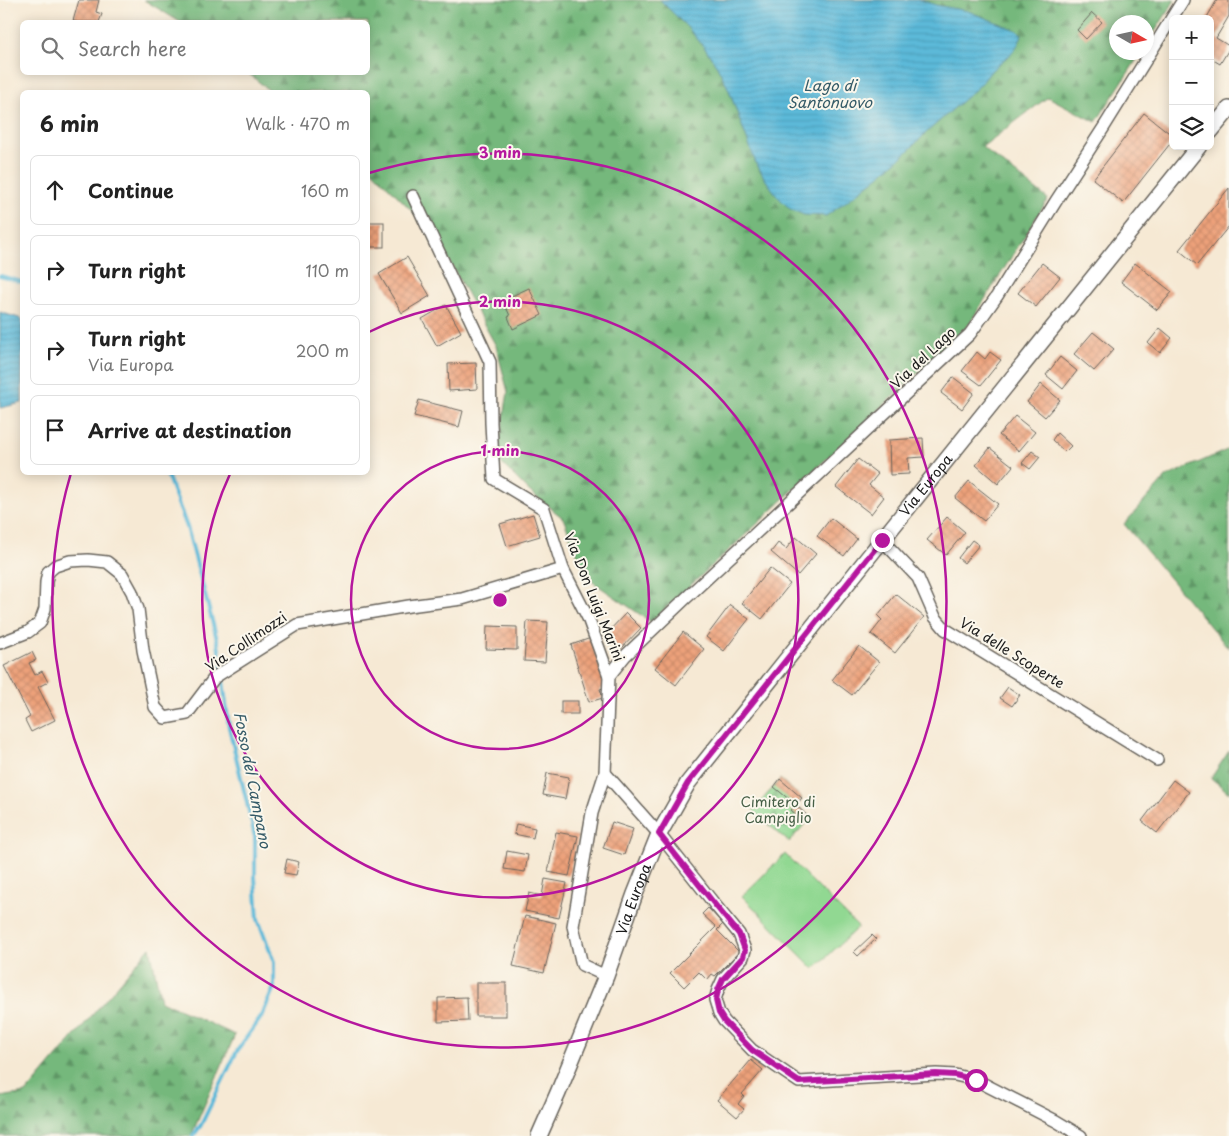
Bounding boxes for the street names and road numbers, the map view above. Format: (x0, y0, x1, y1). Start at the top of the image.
street label: Via del Lago (885, 322, 960, 393)
street label: Via Europa (894, 449, 957, 521)
street label: Via Don Luigi Marini (559, 529, 630, 665)
street label: Via Collimozzi (201, 607, 291, 677)
street label: Via delle Scoperte (956, 612, 1069, 693)
street label: Via Europa (610, 860, 656, 938)

